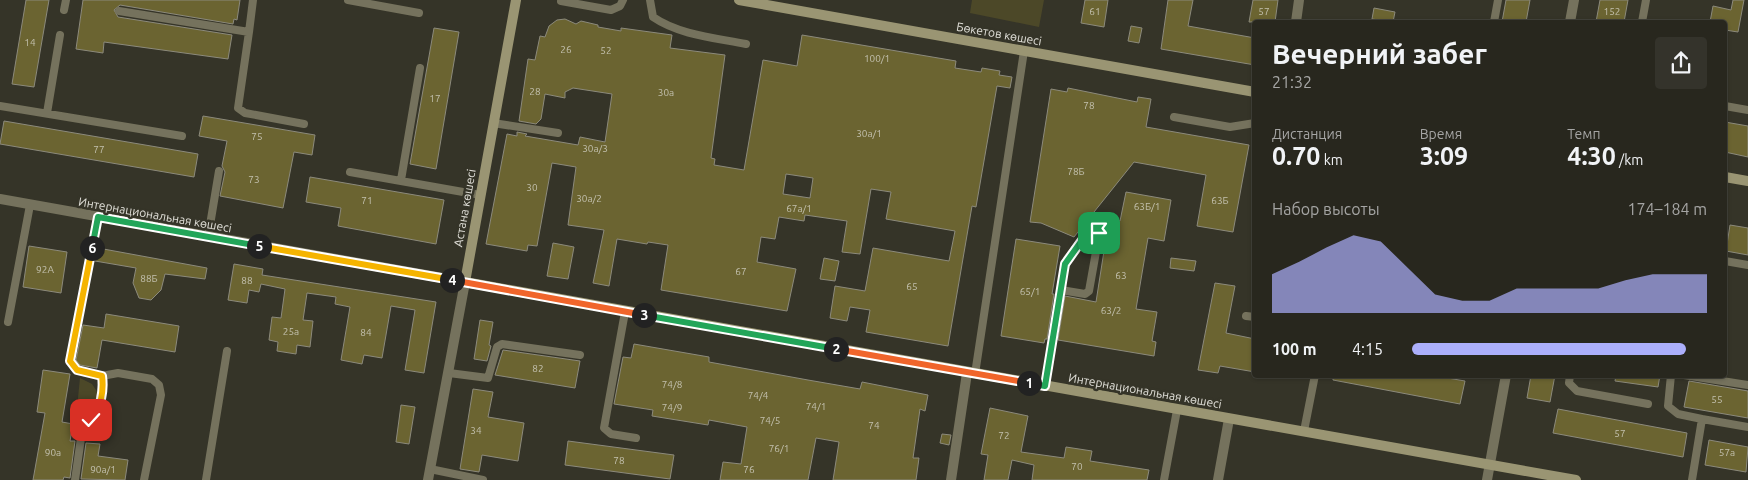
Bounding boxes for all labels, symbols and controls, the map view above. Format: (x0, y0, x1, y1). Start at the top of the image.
house number: 61 (1089, 6, 1101, 17)
house number: 57 (1258, 6, 1270, 17)
house number: 152 (1604, 6, 1620, 17)
street label: Бөкетов көшесі (955, 20, 1043, 47)
house number: 14 (24, 37, 36, 48)
button: share (1655, 37, 1707, 89)
text: Вечерний забег (1272, 38, 1487, 69)
house number: 26 (560, 44, 572, 55)
house number: 52 (600, 45, 612, 56)
house number: 100/1 (864, 53, 890, 64)
text: 21:32 (1272, 73, 1312, 91)
house number: 28 (529, 86, 541, 97)
house number: 30а (658, 87, 674, 98)
house number: 17 (429, 93, 441, 104)
house number: 78 (1083, 100, 1095, 111)
text: Дистанция (1272, 126, 1342, 142)
text: Время (1420, 126, 1462, 142)
text: Темп (1567, 126, 1600, 142)
house number: 30а/1 (856, 128, 882, 139)
house number: 75 (251, 131, 263, 142)
text: 0.70 (1272, 142, 1320, 170)
text: 3:09 (1420, 142, 1468, 170)
text: 4:30 (1567, 142, 1616, 170)
house number: 30а/3 (582, 143, 608, 154)
house number: 77 (93, 144, 105, 155)
text: km (1320, 152, 1343, 168)
text: /km (1616, 152, 1643, 168)
house number: 78Б (1067, 166, 1085, 177)
street label: Астана көшесі (451, 168, 478, 248)
house number: 73 (248, 174, 260, 185)
house number: 30 (526, 182, 538, 193)
house number: 30а/2 (576, 193, 602, 204)
street label: Интернациональная көшесі (77, 195, 233, 234)
house number: 71 (361, 195, 373, 206)
house number: 63Б (1211, 195, 1229, 206)
text: Набор высоты (1272, 200, 1380, 218)
text: 174–184 m (1627, 200, 1707, 218)
house number: 63Б/1 (1134, 201, 1160, 212)
house number: 67а/1 (786, 203, 812, 214)
pin (1078, 212, 1120, 254)
icon: arrive (1085, 219, 1113, 247)
pin: 5 (246, 234, 272, 258)
pin: 6 (80, 236, 104, 260)
text: 5 (256, 238, 263, 254)
text: 6 (89, 240, 96, 256)
house number: 92А (36, 264, 54, 275)
house number: 67 (735, 266, 747, 277)
pin: 4 (440, 268, 464, 292)
house number: 63 (1115, 270, 1127, 281)
text: 4 (449, 272, 456, 288)
house number: 88Б (140, 273, 158, 284)
house number: 88 (241, 275, 253, 286)
house number: 65 (906, 281, 918, 292)
house number: 65/1 (1020, 286, 1040, 297)
pin: 3 (632, 302, 656, 328)
house number: 63/2 (1101, 305, 1121, 316)
text: 3 (641, 307, 648, 323)
house number: 25а (283, 326, 299, 337)
house number: 84 (360, 327, 372, 338)
pin: 2 (824, 336, 848, 362)
text: 100 m (1272, 340, 1317, 358)
text: 4:15 (1352, 340, 1383, 358)
text: 2 (833, 341, 840, 357)
house number: 82 (532, 363, 544, 374)
pin: 1 (1016, 370, 1042, 396)
street label: Интернациональная көшесі (1067, 371, 1223, 410)
text: 1 (1026, 375, 1033, 391)
house number: 74/8 (662, 379, 683, 390)
house number: 74/4 (748, 390, 769, 401)
house number: 55 (1711, 394, 1723, 405)
pin (70, 399, 112, 441)
house number: 74/1 (806, 401, 826, 412)
house number: 74/9 (662, 402, 682, 413)
icon: check (77, 406, 105, 434)
house number: 74/5 (760, 415, 780, 426)
house number: 74 (868, 420, 880, 431)
house number: 34 (470, 425, 482, 436)
house number: 57 (1614, 428, 1626, 439)
house number: 72 (998, 430, 1010, 441)
house number: 76/1 (769, 443, 789, 454)
house number: 90а (45, 447, 61, 458)
house number: 57а (1719, 447, 1735, 458)
house number: 78 (613, 455, 625, 466)
house number: 70 (1071, 461, 1083, 472)
house number: 90а/1 (90, 464, 116, 475)
house number: 76 (743, 464, 755, 475)

